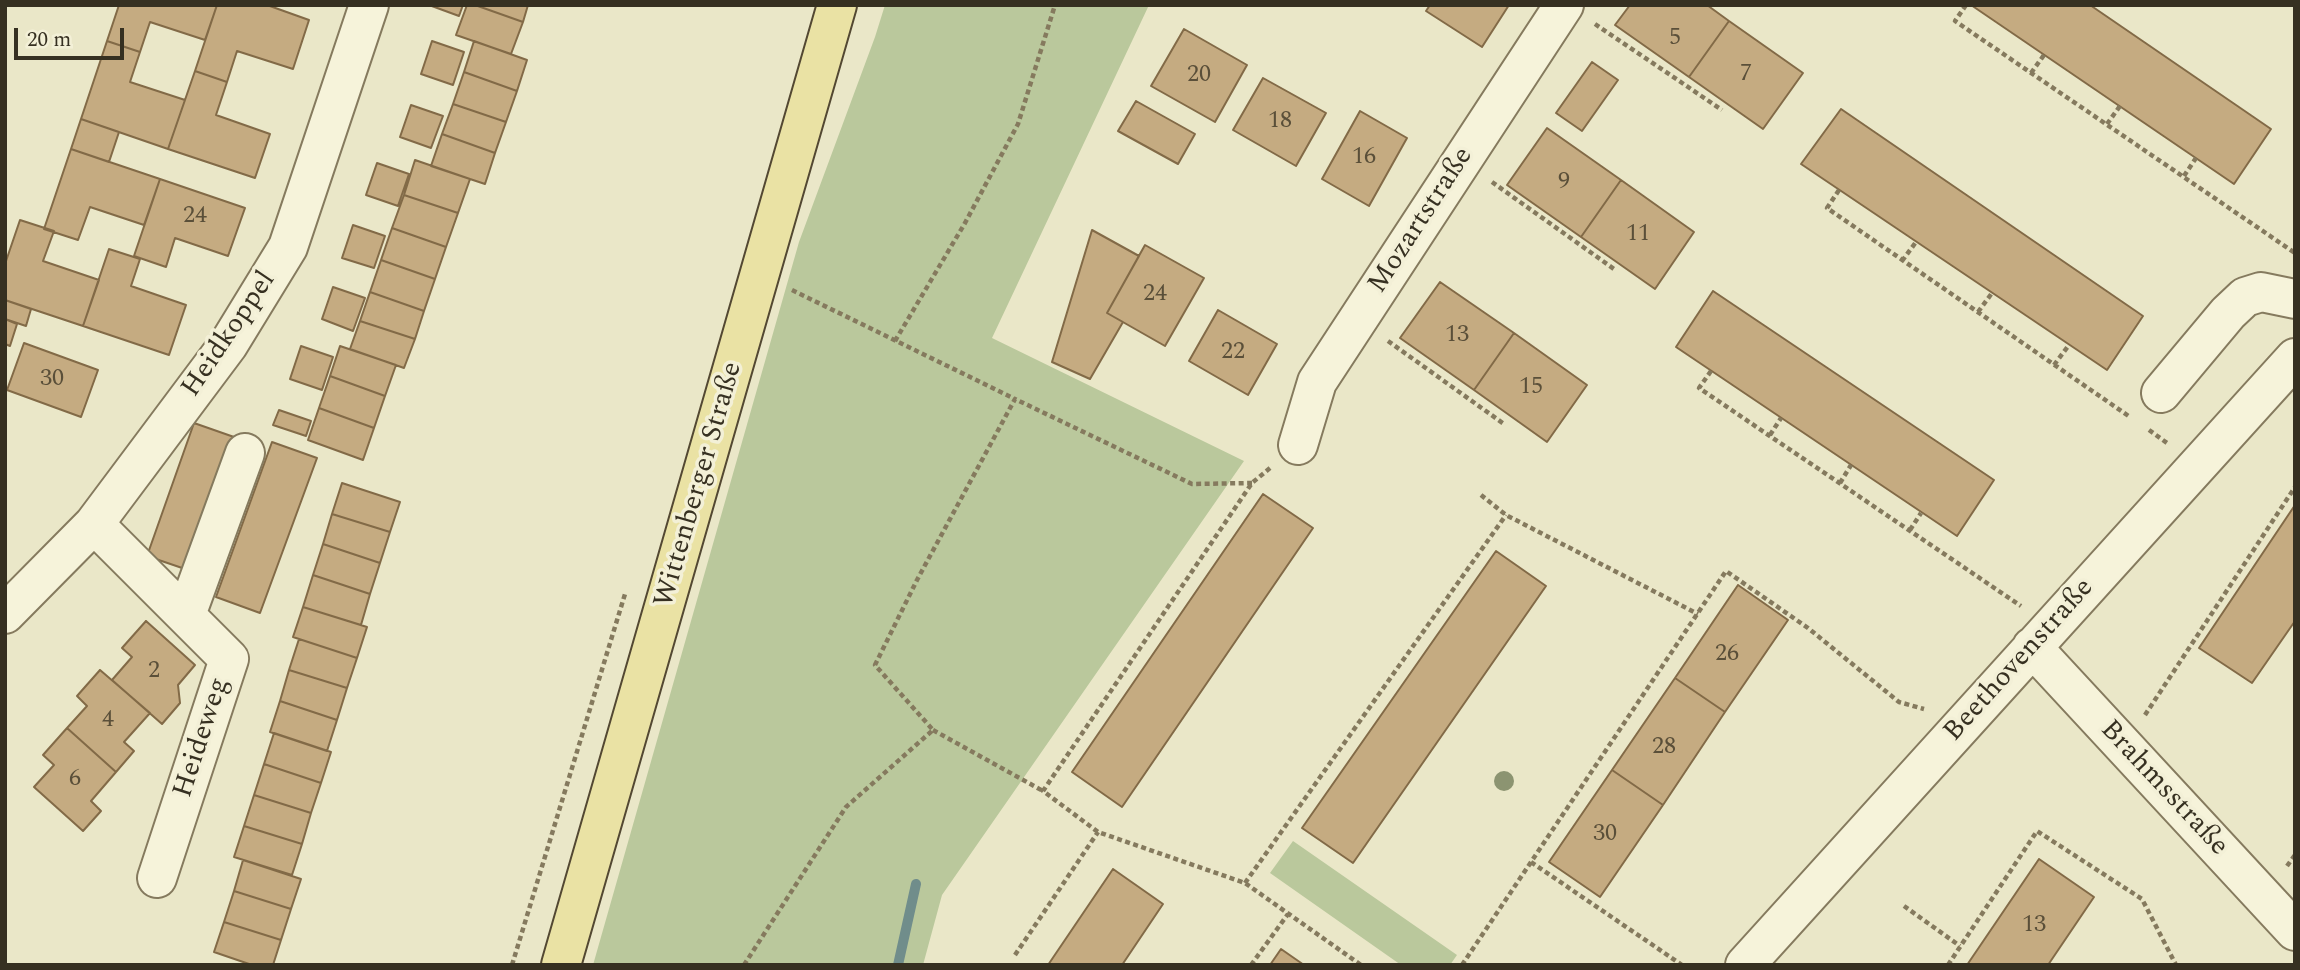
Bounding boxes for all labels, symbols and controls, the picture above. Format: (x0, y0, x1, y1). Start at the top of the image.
scale bar (18, 14, 128, 58)
text: 20 m (27, 24, 71, 56)
house number: 5 (1669, 25, 1681, 53)
house number: 7 (1740, 61, 1752, 89)
house number: 20 (1187, 62, 1211, 90)
house number: 18 (1268, 108, 1292, 136)
street label: Mozartstraße (1362, 142, 1482, 300)
house number: 16 (1352, 144, 1376, 172)
house number: 9 (1558, 169, 1570, 197)
house number: 24 (183, 203, 207, 231)
house number: 11 (1626, 221, 1650, 249)
street label: Heidkoppel (176, 266, 284, 404)
house number: 24 (1143, 281, 1167, 309)
house number: 13 (1445, 322, 1469, 350)
house number: 22 (1221, 339, 1245, 367)
street label: Wittenberger Straße (649, 359, 751, 611)
house number: 30 (40, 366, 64, 394)
house number: 15 (1519, 374, 1543, 402)
street label: Beethovenstraße (1938, 572, 2102, 750)
house number: 26 (1715, 641, 1739, 669)
house number: 2 (148, 658, 160, 686)
street label: Heideweg (168, 674, 238, 802)
house number: 4 (102, 707, 114, 735)
street label: Brahmsstraße (2092, 714, 2234, 864)
house number: 28 (1652, 734, 1676, 762)
house number: 6 (69, 766, 81, 794)
house number: 30 (1593, 821, 1617, 849)
house number: 13 (2022, 912, 2046, 940)

